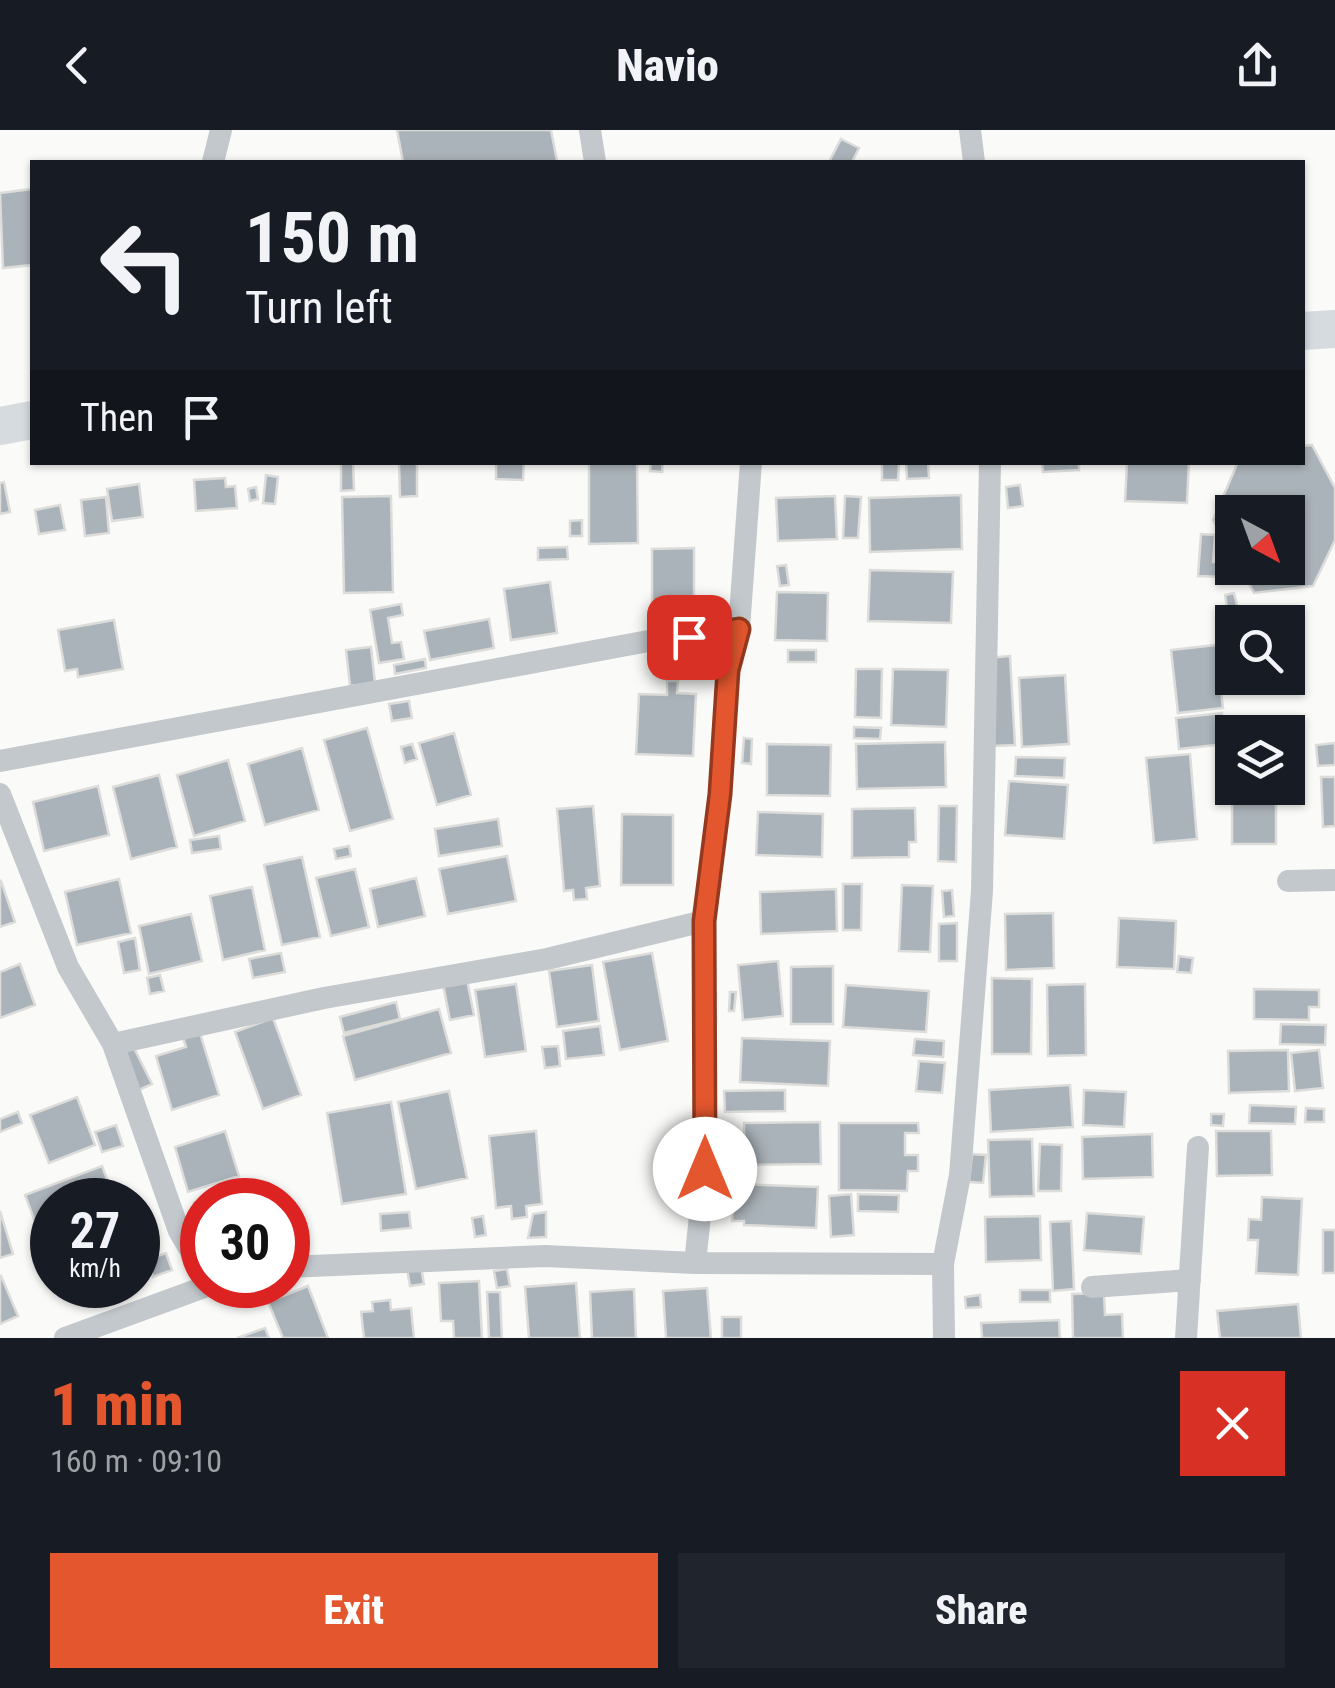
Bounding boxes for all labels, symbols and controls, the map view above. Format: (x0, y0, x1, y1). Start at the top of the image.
icon: back (50, 38, 105, 93)
icon: share (1230, 38, 1285, 93)
text: Navio (616, 39, 719, 92)
text: 150 m (245, 197, 419, 279)
icon: left (80, 200, 210, 330)
text: Turn left (245, 281, 393, 334)
icon: arrive (174, 390, 229, 445)
text: Then (80, 396, 154, 440)
north arrow (1215, 495, 1305, 585)
map controls (1215, 495, 1305, 805)
pin (647, 595, 732, 680)
button: search (1215, 605, 1305, 695)
icon: arrive (662, 610, 717, 665)
button: layers (1215, 715, 1305, 805)
position arrow (653, 1117, 757, 1221)
speed limit sign: 30 (180, 1178, 310, 1308)
text: 27 (70, 1202, 120, 1260)
text: km/h (69, 1254, 121, 1283)
text: 1 min (50, 1369, 184, 1440)
button: close (1180, 1371, 1285, 1476)
text: 160 m · 09:10 (50, 1442, 222, 1480)
button: Exit (50, 1553, 658, 1668)
button: Share (678, 1553, 1285, 1668)

